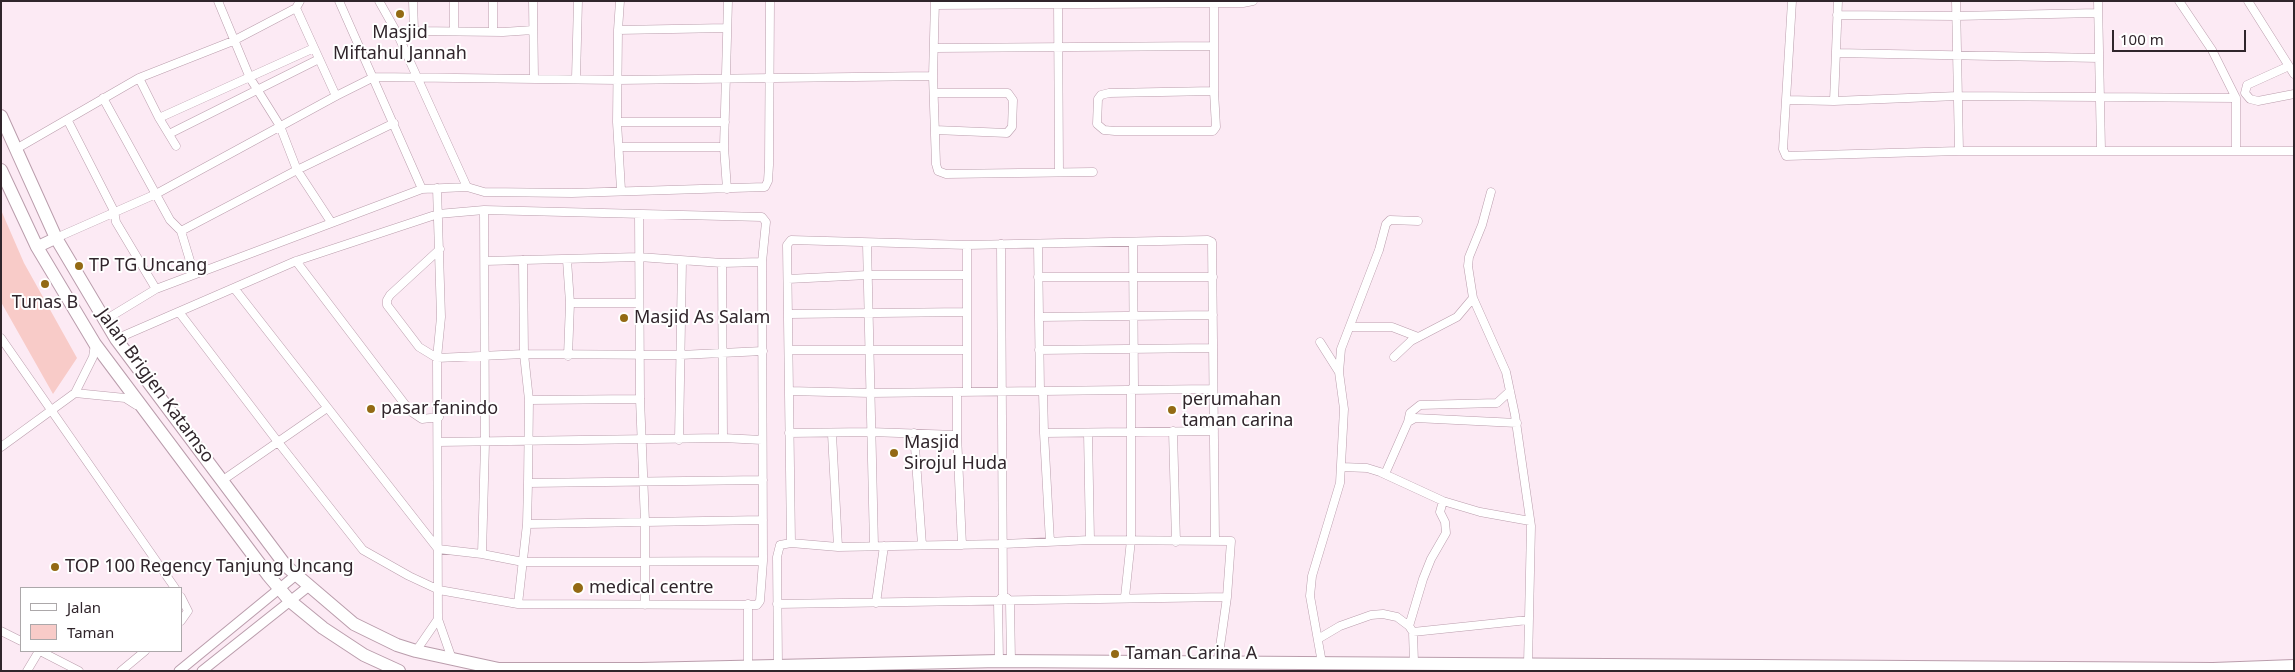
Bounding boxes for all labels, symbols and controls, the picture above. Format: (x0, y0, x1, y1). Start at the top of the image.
marker: Masjid Miftahul Jannah (394, 8, 406, 20)
scale bar (2115, 20, 2249, 52)
place label: Masjid Miftahul Jannah (333, 22, 467, 64)
text: 100 m (2120, 29, 2164, 49)
place label: TP TG Uncang (89, 255, 207, 277)
marker: TP TG Uncang (73, 260, 85, 272)
marker: Tunas B (39, 278, 51, 290)
place label: Tunas B (12, 292, 78, 314)
street label: Jalan Brigjen Katamso (92, 305, 218, 467)
place label: Masjid As Salam (634, 307, 770, 329)
marker: Masjid As Salam (618, 312, 630, 324)
place label: perumahan taman carina (1182, 389, 1293, 432)
place label: pasar fanindo (381, 398, 498, 420)
marker: pasar fanindo (365, 403, 377, 415)
marker: perumahan taman carina (1166, 404, 1178, 416)
place label: Masjid Sirojul Huda (904, 432, 1007, 474)
marker: Masjid Sirojul Huda (888, 447, 900, 459)
place label: TOP 100 Regency Tanjung Uncang (65, 556, 354, 578)
marker: TOP 100 Regency Tanjung Uncang (49, 561, 61, 573)
place label: medical centre (589, 577, 713, 599)
marker: medical centre (571, 581, 585, 595)
legend (20, 587, 182, 652)
text: Jalan (67, 597, 101, 617)
text: Taman (67, 622, 114, 642)
place label: Taman Carina A (1125, 643, 1257, 665)
marker: Taman Carina A (1109, 648, 1121, 660)

